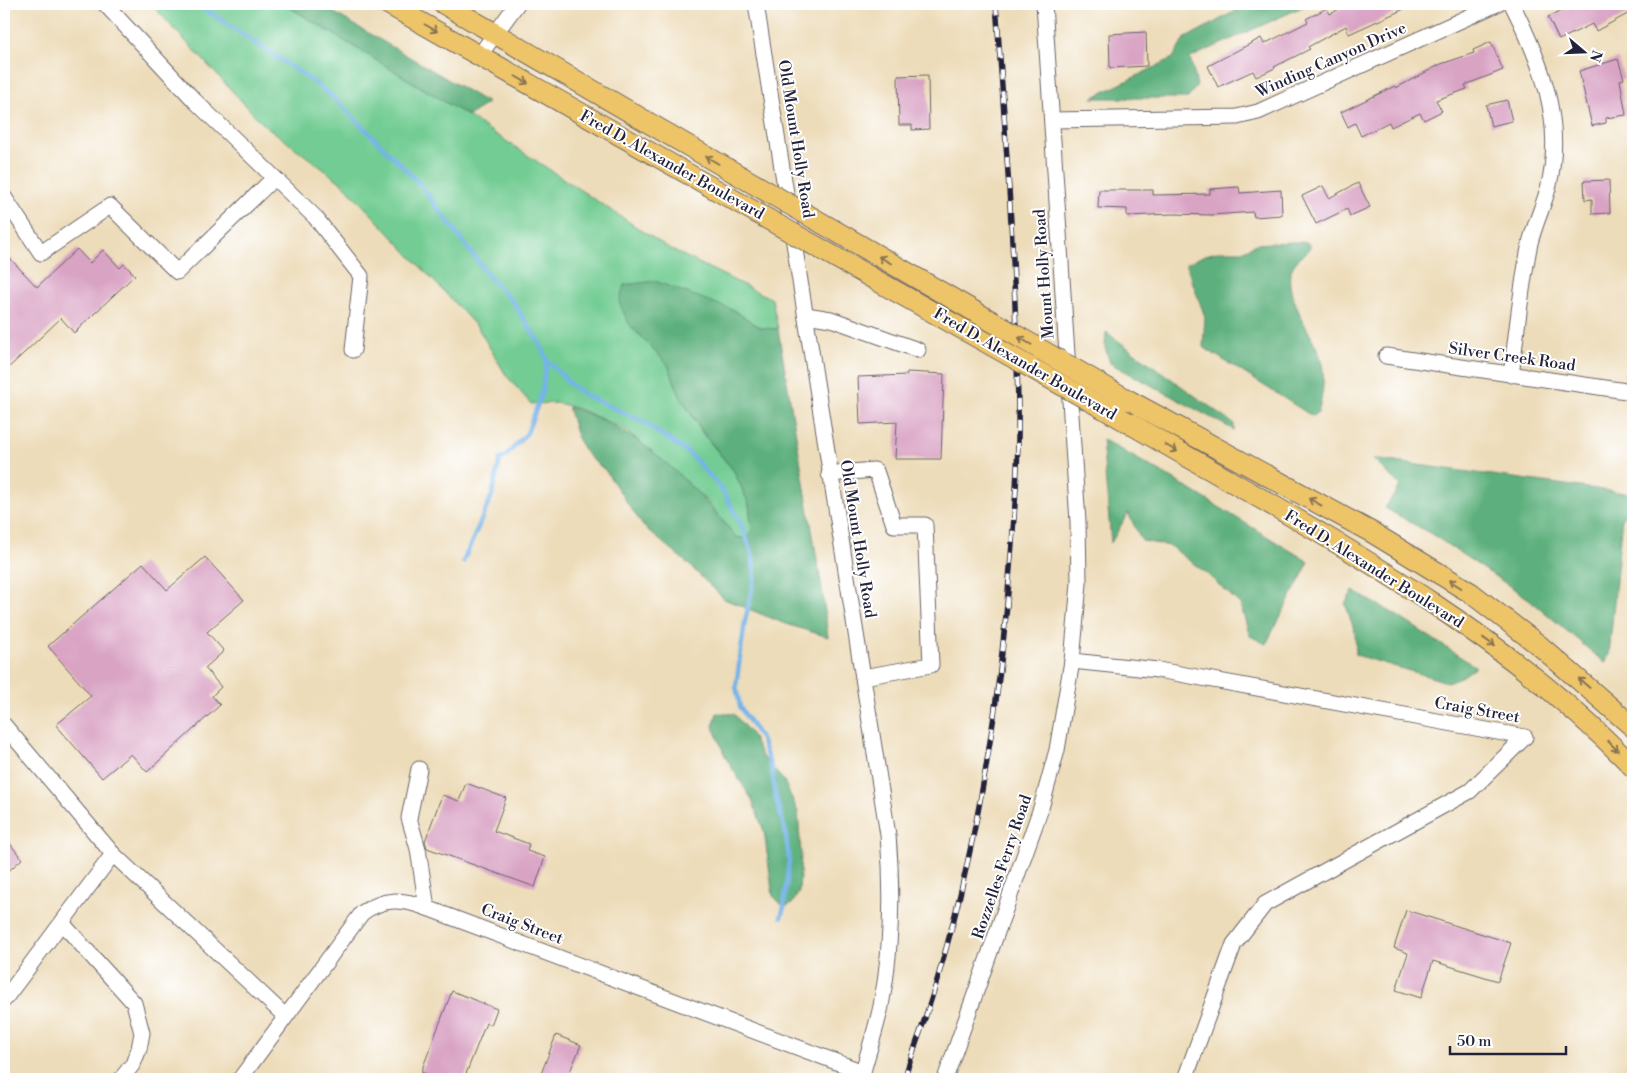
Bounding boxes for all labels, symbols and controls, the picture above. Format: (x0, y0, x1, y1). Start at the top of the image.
street label: Winding Canyon Drive (1252, 18, 1409, 103)
one-way arrow (423, 23, 438, 33)
north arrow (1560, 28, 1610, 78)
text: N (1585, 48, 1606, 64)
street label: Old Mount Holly Road (774, 58, 818, 220)
one-way arrow (514, 76, 528, 86)
street label: Fred D. Alexander Boulevard (576, 106, 768, 224)
one-way arrow (704, 155, 719, 165)
street label: Mount Holly Road (1029, 208, 1059, 340)
one-way arrow (878, 254, 892, 264)
street label: Fred D. Alexander Boulevard (930, 303, 1120, 425)
one-way arrow (1019, 335, 1033, 345)
street label: Silver Creek Road (1447, 338, 1577, 376)
one-way arrow (1163, 443, 1178, 453)
street label: Old Mount Holly Road (836, 458, 880, 620)
one-way arrow (1308, 497, 1323, 506)
street label: Fred D. Alexander Boulevard (1281, 505, 1467, 633)
one-way arrow (1449, 578, 1463, 588)
one-way arrow (1482, 637, 1496, 647)
one-way arrow (1577, 678, 1590, 689)
street label: Craig Street (1433, 693, 1522, 727)
one-way arrow (1607, 740, 1619, 753)
street label: Rozzelles Ferry Road (968, 792, 1036, 942)
street label: Craig Street (478, 899, 566, 949)
scale bar (1450, 1023, 1566, 1055)
text: 50 m (1457, 1032, 1491, 1051)

